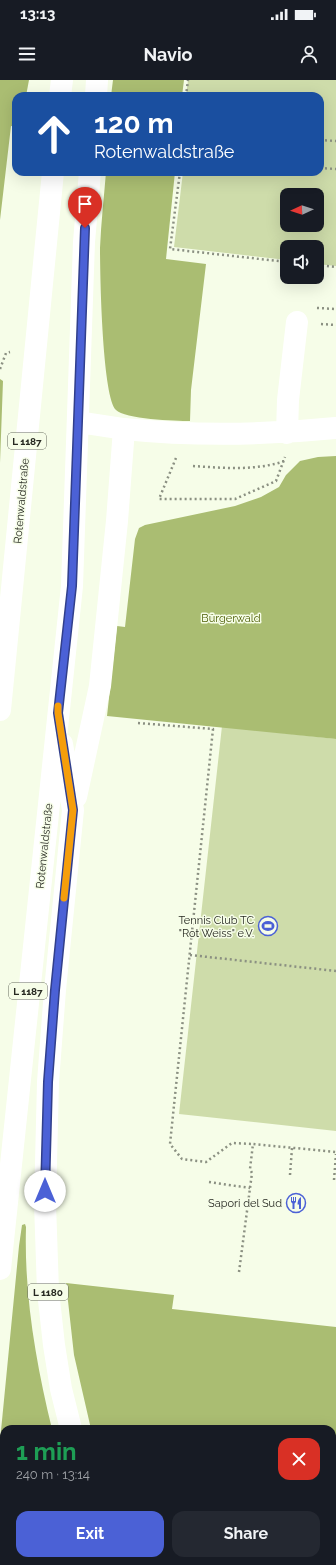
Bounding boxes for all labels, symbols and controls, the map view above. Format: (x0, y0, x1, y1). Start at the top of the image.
text: 13:13 (20, 5, 55, 23)
icon: menu (16, 43, 38, 65)
icon: person (298, 43, 320, 65)
text: Navio (143, 44, 193, 65)
text: 120 m (94, 107, 174, 140)
icon: ahead (28, 108, 80, 160)
text: Rotenwaldstraße (94, 141, 234, 162)
pin (68, 187, 102, 228)
north arrow (280, 188, 324, 232)
map controls (280, 188, 324, 284)
icon: arrive (74, 193, 96, 215)
button: sound (280, 240, 324, 284)
road number: L 1187 (8, 433, 46, 449)
street label: Rotenwaldstraße (11, 457, 32, 544)
park label: Bürgerwald (201, 612, 261, 625)
street label: Rotenwaldstraße (34, 802, 56, 889)
place label: Tennis Club TC "Rot Weiss" e.V. (178, 914, 254, 940)
sports icon: Tennis Club TC "Rot Weiss" e.V. (257, 915, 279, 937)
road number: L 1187 (9, 983, 47, 999)
position arrow (24, 1170, 66, 1212)
restaurant icon: Sapori del Sud (285, 1192, 307, 1214)
place label: Sapori del Sud (208, 1197, 282, 1210)
road number: L 1180 (28, 1284, 68, 1300)
text: 1 min (16, 1437, 77, 1466)
button: close (278, 1438, 320, 1480)
text: 240 m · 13:14 (16, 1467, 90, 1482)
button: Exit (16, 1511, 164, 1557)
button: Share (172, 1511, 320, 1557)

